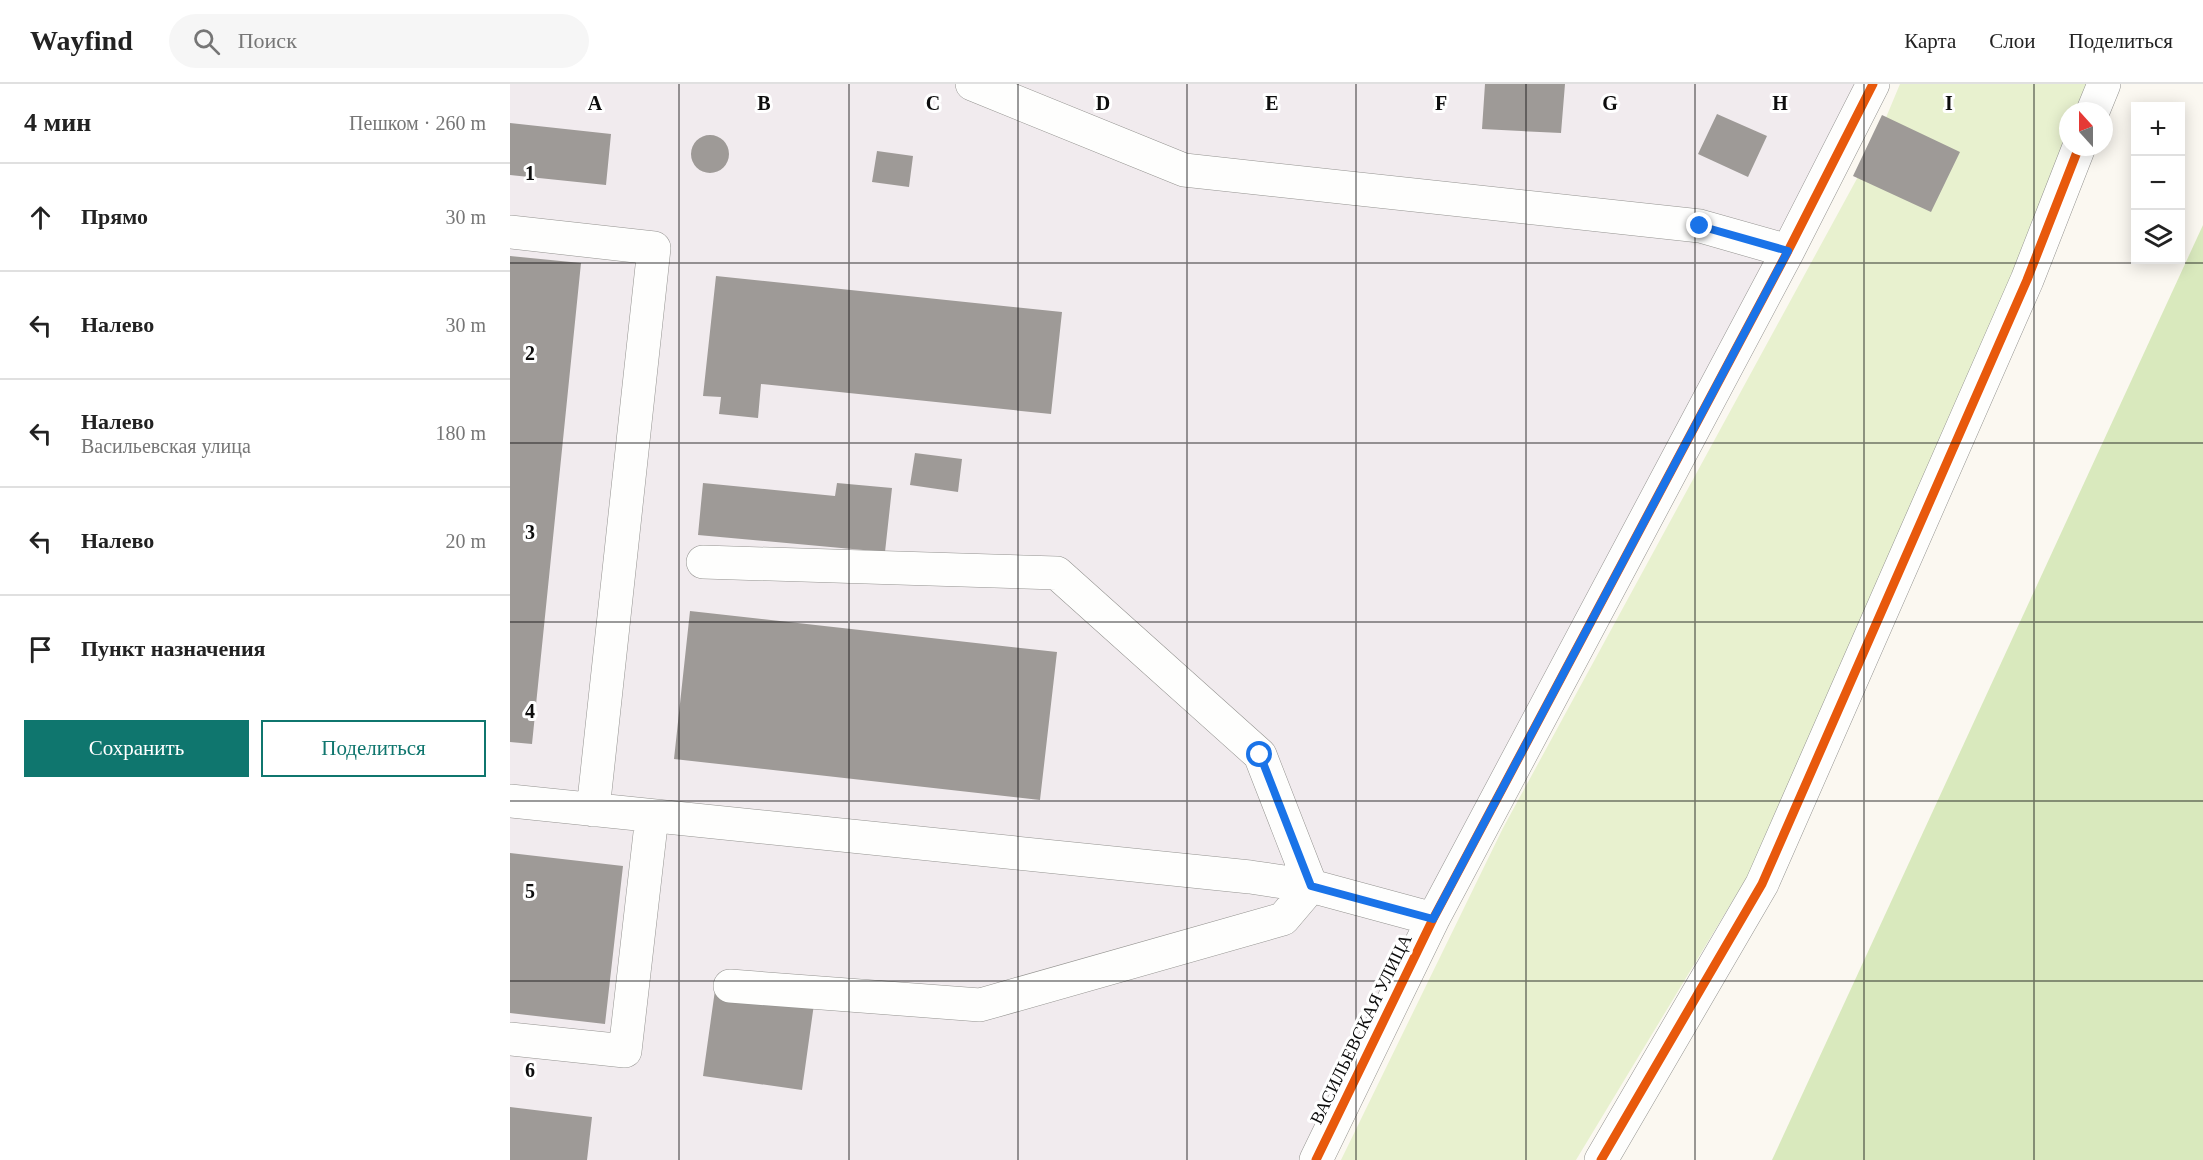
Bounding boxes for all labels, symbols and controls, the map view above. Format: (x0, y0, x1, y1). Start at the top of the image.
search box (169, 14, 589, 68)
text: Wayfind (30, 25, 133, 56)
icon: search (190, 25, 223, 58)
text: Поиск (238, 28, 297, 53)
text: Карта (1904, 29, 1956, 53)
text: Слои (1989, 29, 2035, 53)
text: Поделиться (2068, 29, 2173, 53)
text: A (588, 92, 603, 114)
text: B (757, 92, 771, 114)
text: C (926, 92, 940, 114)
text: D (1096, 92, 1110, 114)
text: E (1265, 92, 1279, 114)
text: F (1435, 92, 1447, 114)
text: G (1602, 92, 1618, 114)
text: H (1772, 92, 1788, 114)
text: I (1945, 92, 1953, 114)
north arrow (2059, 102, 2113, 156)
map controls (2131, 102, 2185, 264)
button: + (2131, 102, 2185, 156)
text: 4 мин (24, 108, 91, 137)
text: Пешком · 260 m (349, 112, 486, 134)
button: − (2131, 156, 2185, 210)
text: 1 (525, 162, 535, 184)
icon: ahead (24, 201, 57, 234)
text: Прямо (81, 204, 148, 229)
text: 30 m (445, 206, 486, 228)
button: layers (2131, 210, 2185, 264)
route end (1686, 212, 1712, 238)
icon: left (24, 309, 57, 342)
text: Налево (81, 312, 154, 337)
text: 30 m (445, 314, 486, 336)
text: 2 (525, 342, 535, 364)
text: Налево (81, 409, 154, 434)
icon: left (24, 417, 57, 450)
text: 180 m (435, 422, 486, 444)
text: Васильевская улица (81, 435, 251, 457)
text: 3 (525, 521, 535, 543)
icon: left (24, 525, 57, 558)
text: Налево (81, 528, 154, 553)
text: 20 m (445, 530, 486, 552)
icon: arrive (24, 633, 57, 666)
text: Пункт назначения (81, 636, 266, 661)
text: 4 (525, 700, 535, 722)
button: Сохранить (24, 720, 249, 777)
button: Поделиться (261, 720, 486, 777)
route start (1246, 741, 1272, 767)
text: 5 (525, 880, 535, 902)
street label: ВАСИЛЬЕВСКАЯ УЛИЦА (1306, 931, 1416, 1127)
text: 6 (525, 1059, 535, 1081)

